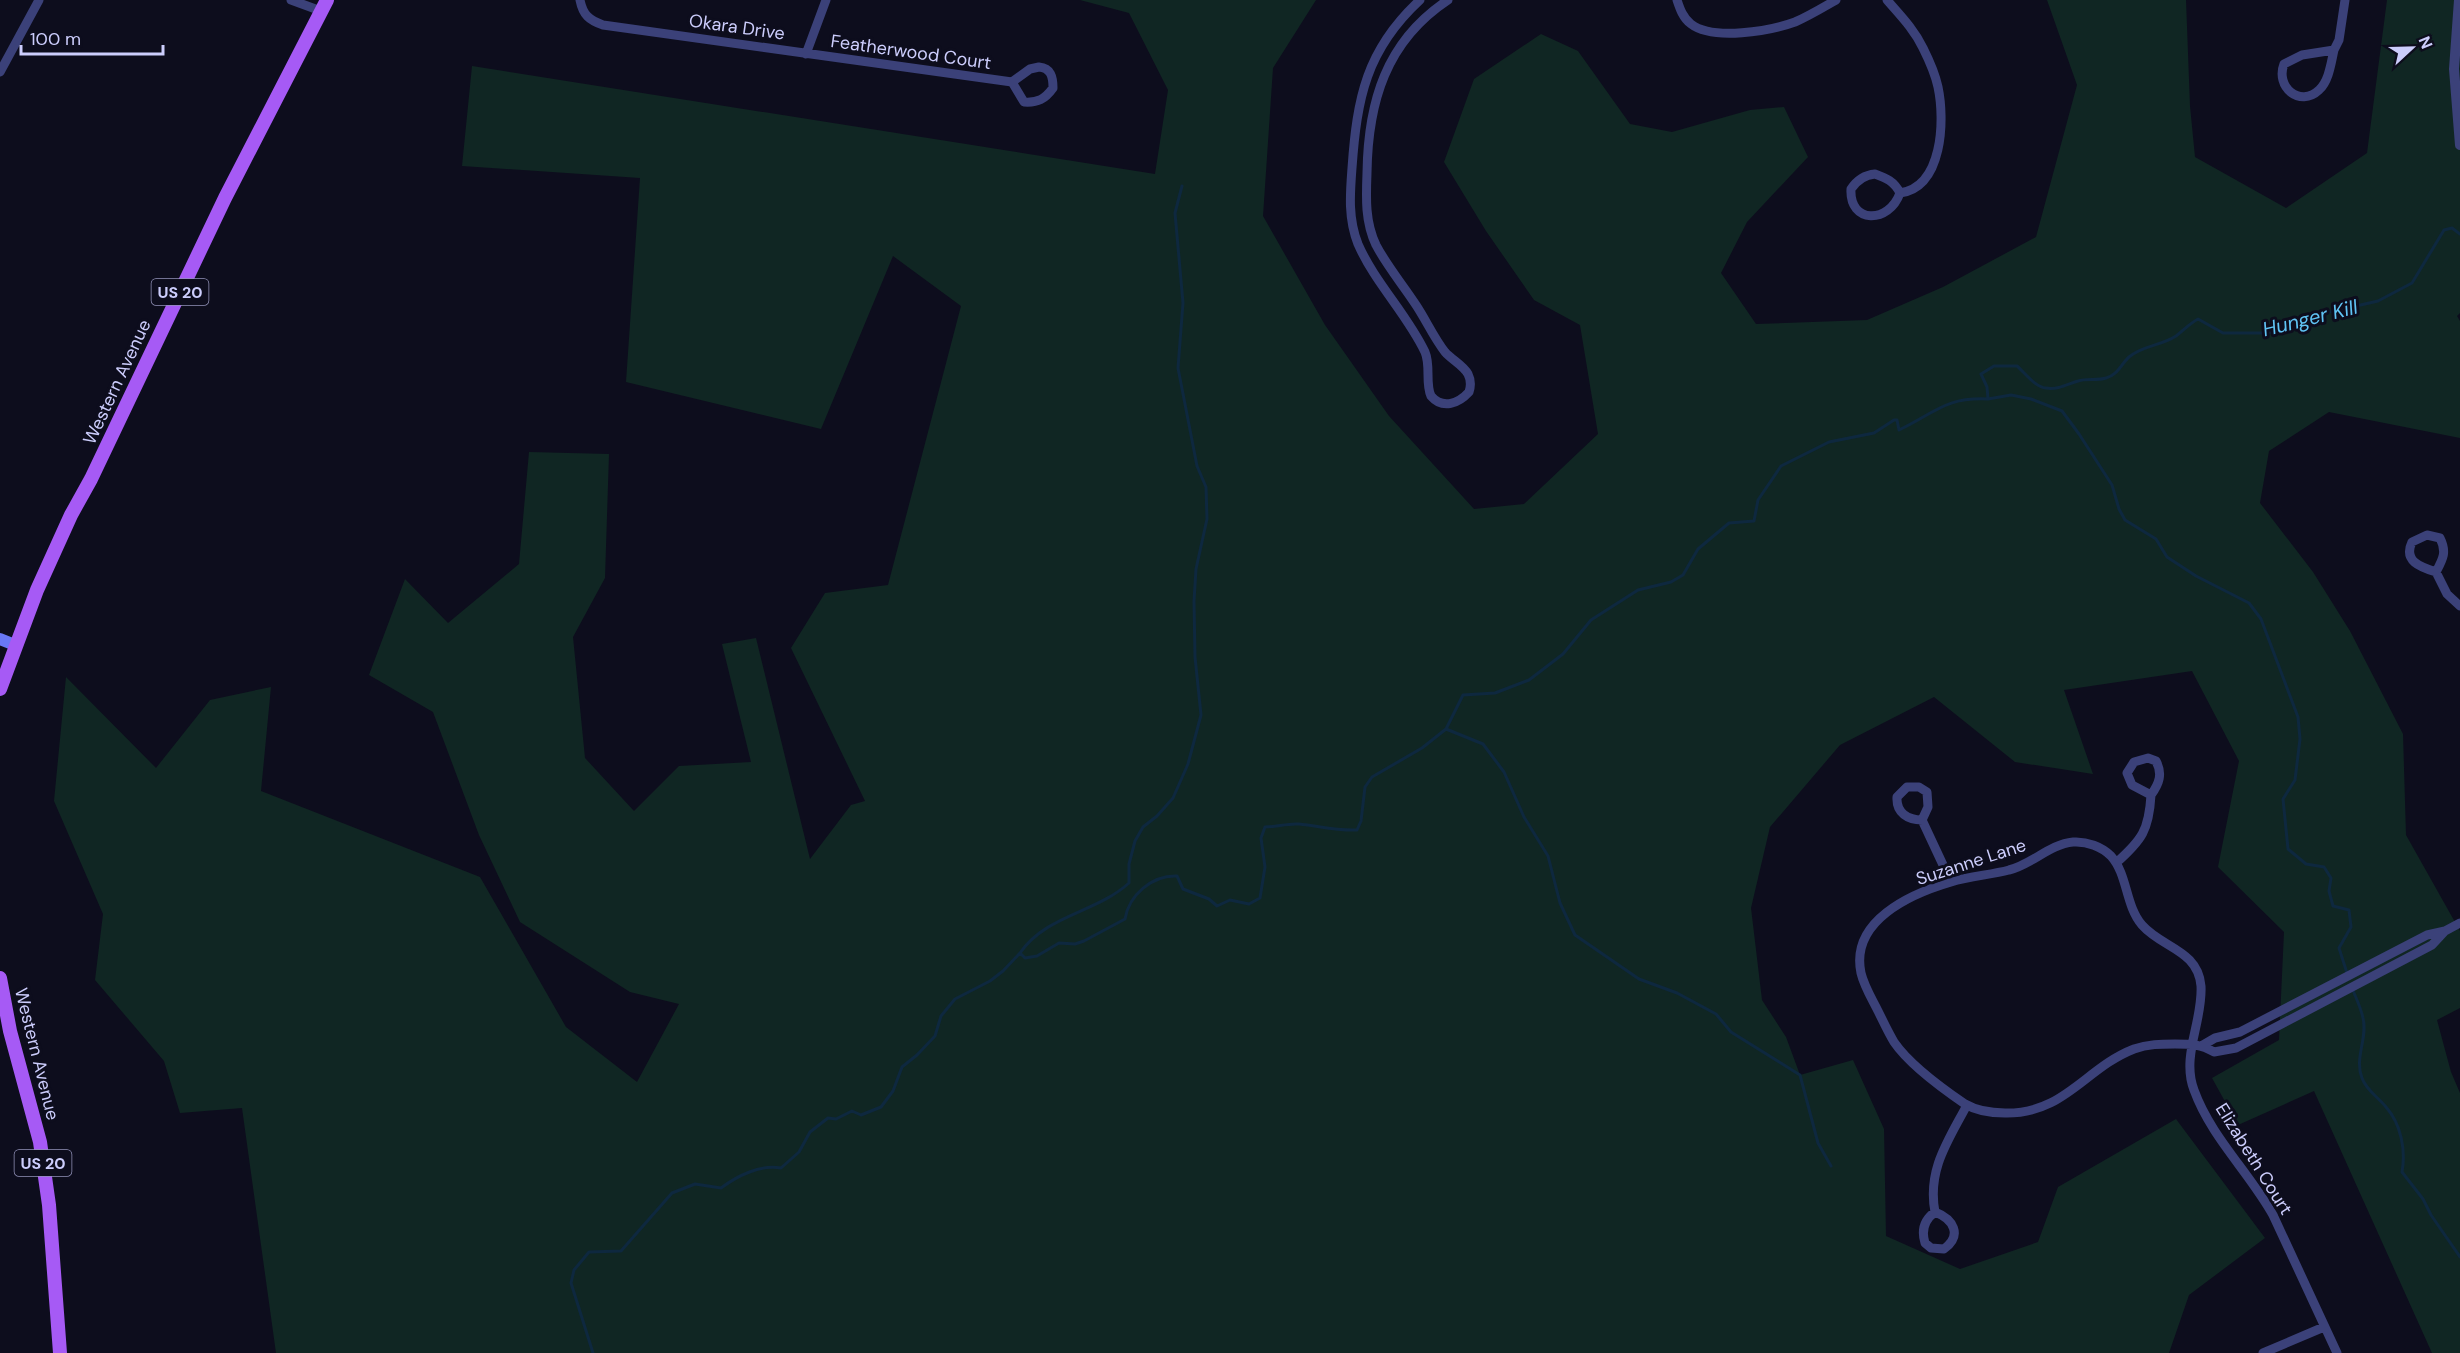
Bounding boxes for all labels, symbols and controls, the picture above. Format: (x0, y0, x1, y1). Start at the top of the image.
street label: Okara Drive (688, 8, 786, 46)
scale bar (21, 18, 164, 56)
north arrow (2382, 18, 2442, 78)
text: 100 m (30, 27, 81, 51)
street label: Featherwood Court (829, 29, 993, 75)
text: N (2414, 33, 2437, 52)
road number: US 20 (152, 279, 208, 305)
water label: Hunger Kill (2260, 294, 2361, 342)
street label: Western Avenue (78, 316, 156, 448)
street label: Suzanne Lane (1913, 833, 2029, 891)
street label: Western Avenue (9, 985, 65, 1123)
street label: Elizabeth Court (2210, 1099, 2298, 1219)
road number: US 20 (15, 1150, 72, 1176)

